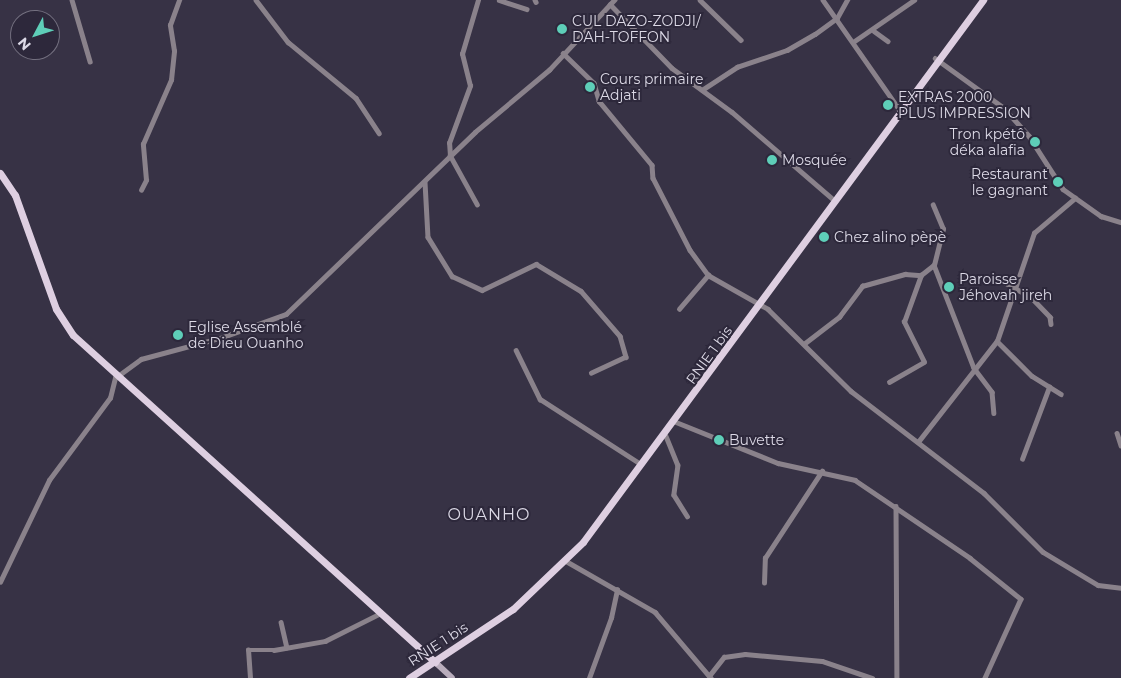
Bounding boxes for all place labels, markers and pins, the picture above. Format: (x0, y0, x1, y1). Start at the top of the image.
place label: CUL DAZO-ZODJI/ DAH-TOFFON (572, 13, 701, 46)
marker: CUL DAZO-ZODJI/ DAH-TOFFON (556, 23, 568, 35)
place label: Cours primaire Adjati (600, 71, 703, 104)
marker: Cours primaire Adjati (584, 81, 596, 93)
place label: EXTRAS 2000 PLUS IMPRESSION (898, 89, 1031, 121)
marker: EXTRAS 2000 PLUS IMPRESSION (882, 99, 894, 111)
place label: Tron kpétô déka alafia (949, 126, 1025, 158)
marker: Tron kpétô déka alafia (1029, 136, 1041, 148)
place label: Mosquée (782, 152, 847, 168)
marker: Mosquée (766, 154, 778, 166)
place label: Restaurant le gagnant (971, 166, 1048, 198)
marker: Restaurant le gagnant (1052, 176, 1064, 188)
place label: Chez alino pèpè (834, 229, 946, 245)
marker: Chez alino pèpè (818, 231, 830, 243)
place label: Paroisse Jéhovah jireh (959, 271, 1052, 304)
marker: Paroisse Jéhovah jireh (943, 281, 955, 293)
place label: Eglise Assemblé de Dieu Ouanho (188, 319, 304, 352)
marker: Eglise Assemblé de Dieu Ouanho (172, 329, 184, 341)
place label: Buvette (729, 432, 784, 448)
marker: Buvette (713, 434, 725, 446)

